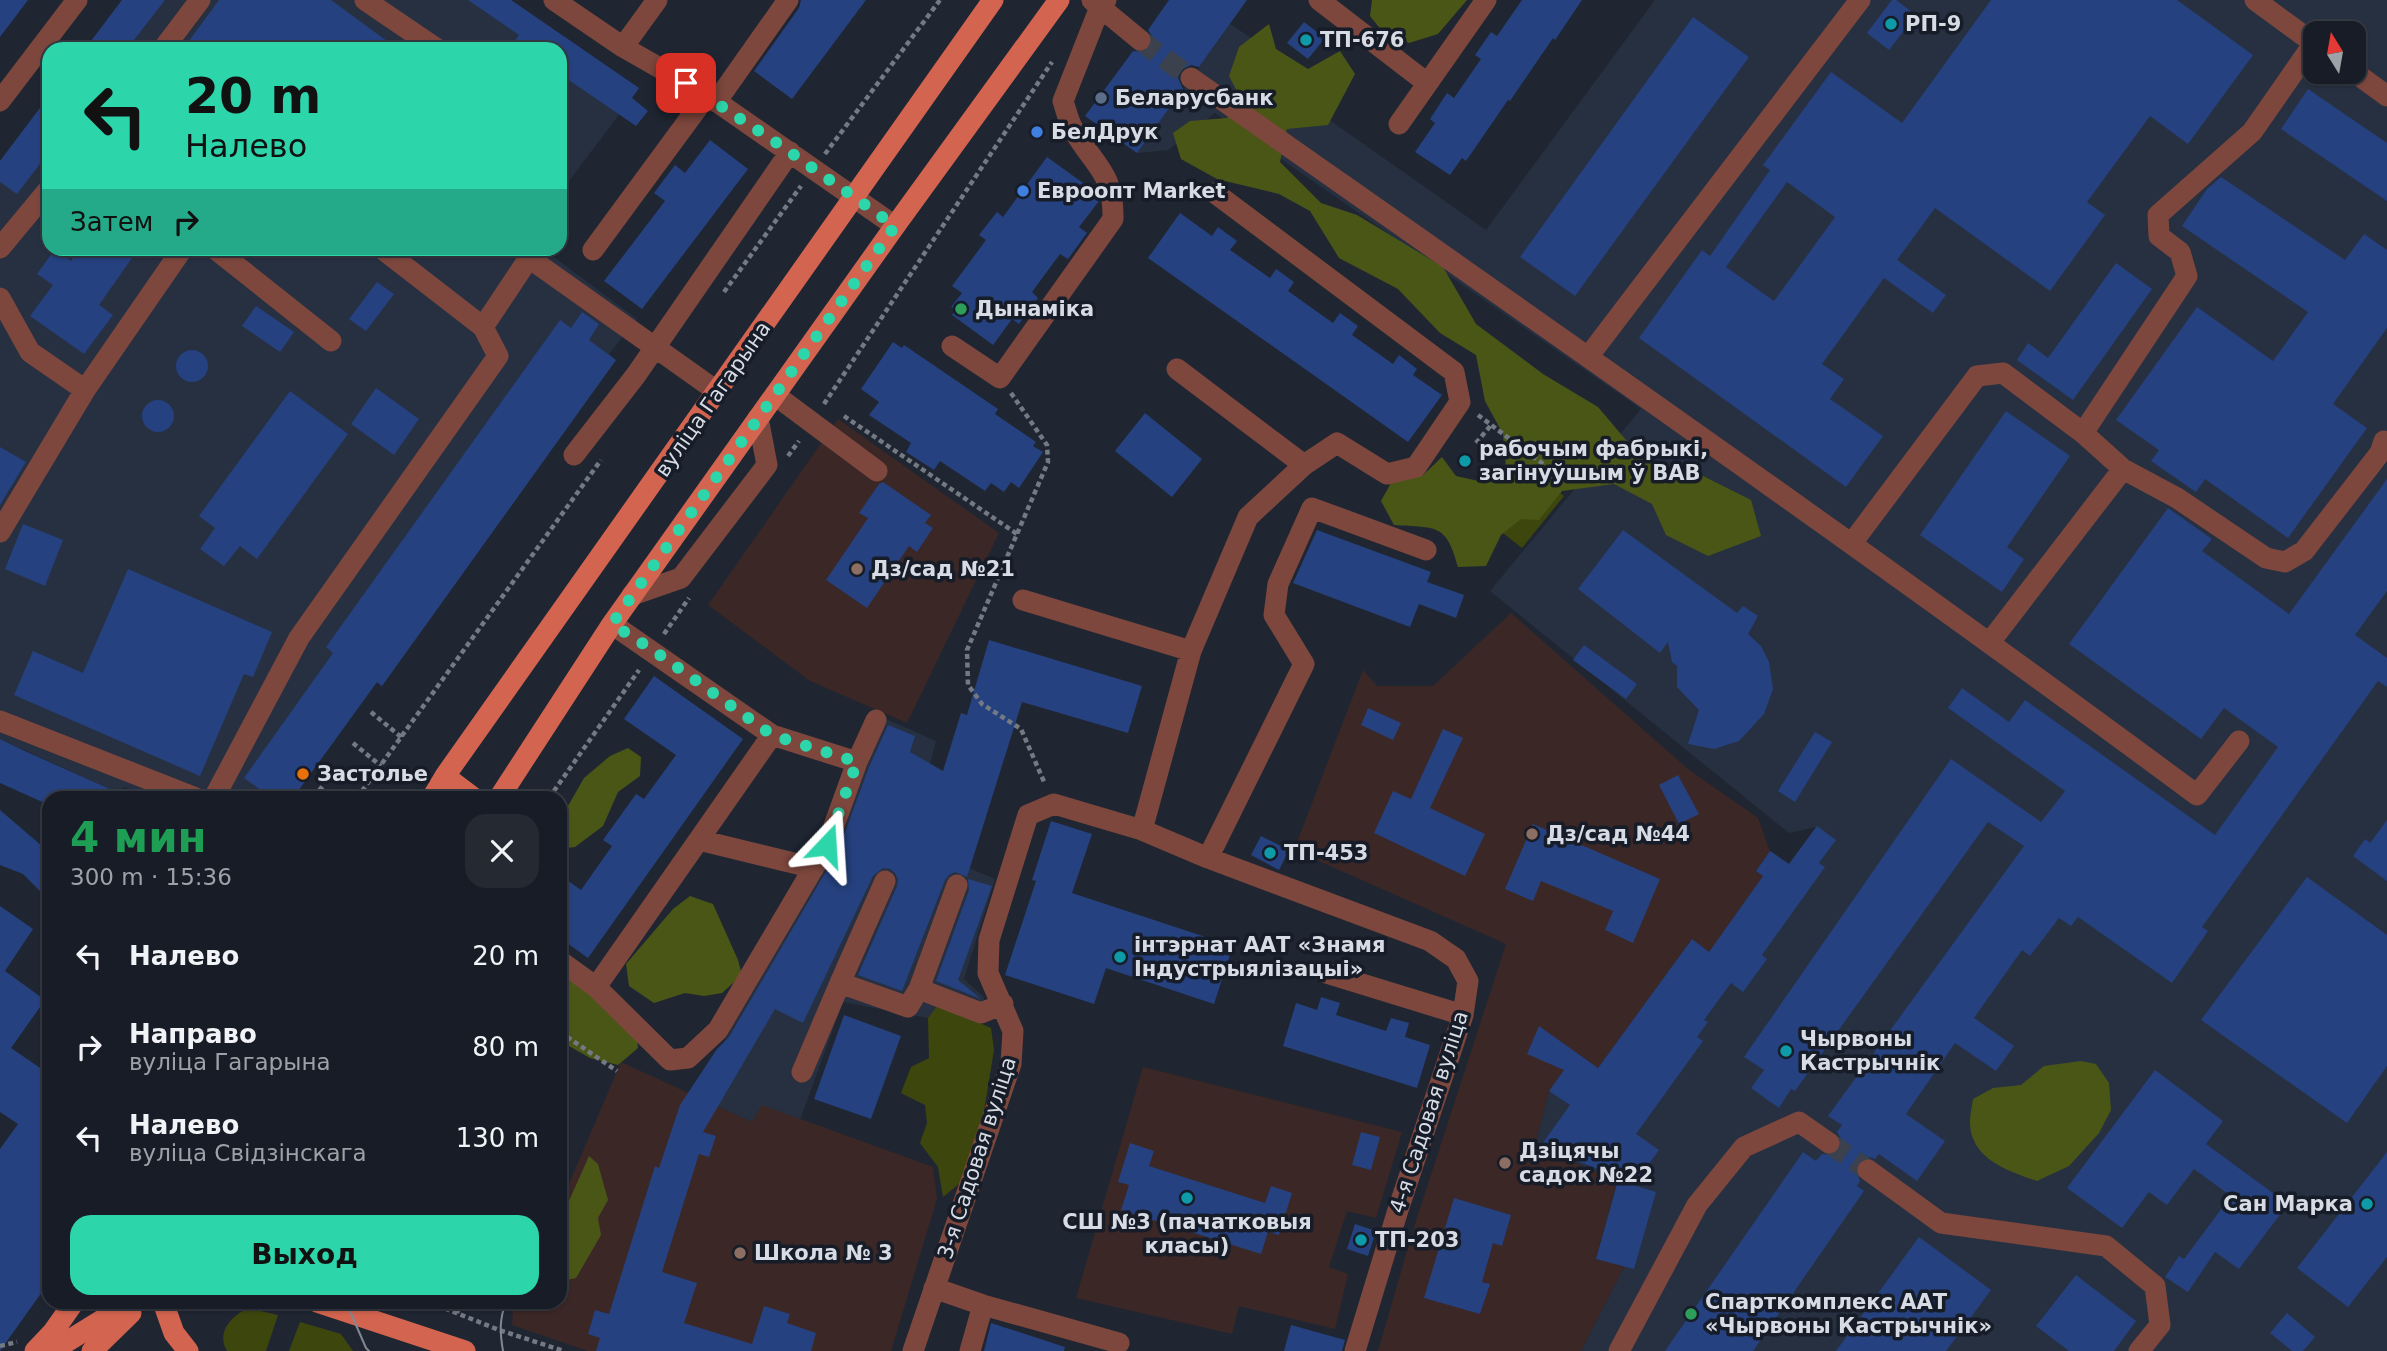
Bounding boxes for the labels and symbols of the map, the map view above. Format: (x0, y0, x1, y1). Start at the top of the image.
place label: РП-9 (1905, 12, 1961, 36)
marker: РП-9 (1883, 16, 1899, 32)
north arrow (2303, 21, 2366, 84)
place label: ТП-676 (1320, 28, 1404, 52)
marker: ТП-676 (1298, 32, 1314, 48)
pin (656, 53, 716, 113)
place label: Беларусбанк (1115, 86, 1274, 110)
marker: Беларусбанк (1093, 90, 1109, 106)
place label: БелДрук (1051, 120, 1158, 144)
marker: БелДрук (1029, 124, 1045, 140)
place label: Евроопт Market (1037, 179, 1226, 203)
marker: Евроопт Market (1015, 183, 1031, 199)
place label: Дынаміка (975, 297, 1094, 321)
marker: Дынаміка (953, 301, 969, 317)
street label: вуліца Гагарына (650, 317, 776, 481)
place label: рабочым фабрыкі, загінуўшым ў ВАВ (1479, 437, 1708, 485)
marker: рабочым фабрыкі, загінуўшым ў ВАВ (1457, 453, 1473, 469)
place label: Дз/сад №21 (871, 557, 1015, 581)
marker: Дз/сад №21 (849, 561, 865, 577)
place label: Застолье (317, 762, 428, 786)
marker: Застолье (295, 766, 311, 782)
position arrow (790, 808, 864, 882)
place label: Дз/сад №44 (1546, 822, 1690, 846)
marker: Дз/сад №44 (1524, 826, 1540, 842)
place label: ТП-453 (1284, 841, 1368, 865)
marker: ТП-453 (1262, 845, 1278, 861)
place label: інтэрнат ААТ «Знамя Індустрыялізацыі» (1134, 933, 1385, 981)
marker: інтэрнат ААТ «Знамя Індустрыялізацыі» (1112, 949, 1128, 965)
street label: 4-я Садовая вуліца (1385, 1008, 1473, 1216)
place label: Чырвоны Кастрычнік (1800, 1027, 1940, 1075)
marker: Чырвоны Кастрычнік (1778, 1043, 1794, 1059)
street label: 3-я Садовая вуліца (933, 1054, 1021, 1262)
place label: Дзіцячы садок №22 (1519, 1139, 1653, 1187)
marker: Дзіцячы садок №22 (1497, 1155, 1513, 1171)
marker: СШ №3 (пачатковыя класы) (1179, 1190, 1195, 1206)
place label: Сан Марка (2223, 1192, 2353, 1216)
marker: Сан Марка (2359, 1196, 2375, 1212)
place label: СШ №3 (пачатковыя класы) (1062, 1210, 1312, 1258)
place label: ТП-203 (1375, 1228, 1459, 1252)
marker: ТП-203 (1353, 1232, 1369, 1248)
place label: Школа № 3 (754, 1241, 893, 1265)
marker: Школа № 3 (732, 1245, 748, 1261)
place label: Спарткомплекс ААТ «Чырвоны Кастрычнік» (1705, 1290, 1992, 1338)
marker: Спарткомплекс ААТ «Чырвоны Кастрычнік» (1683, 1306, 1699, 1322)

